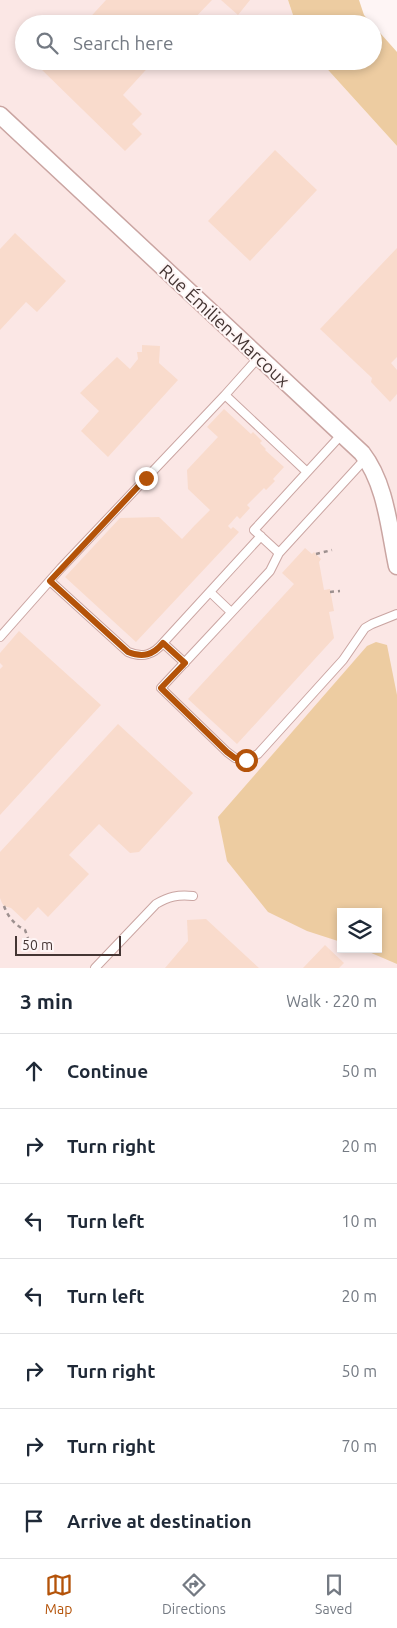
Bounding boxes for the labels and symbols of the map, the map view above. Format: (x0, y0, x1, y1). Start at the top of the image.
street label: Rue Émilien-Marcoux (156, 259, 295, 390)
route end (135, 467, 158, 490)
route start (235, 749, 258, 772)
scale bar (15, 933, 121, 956)

